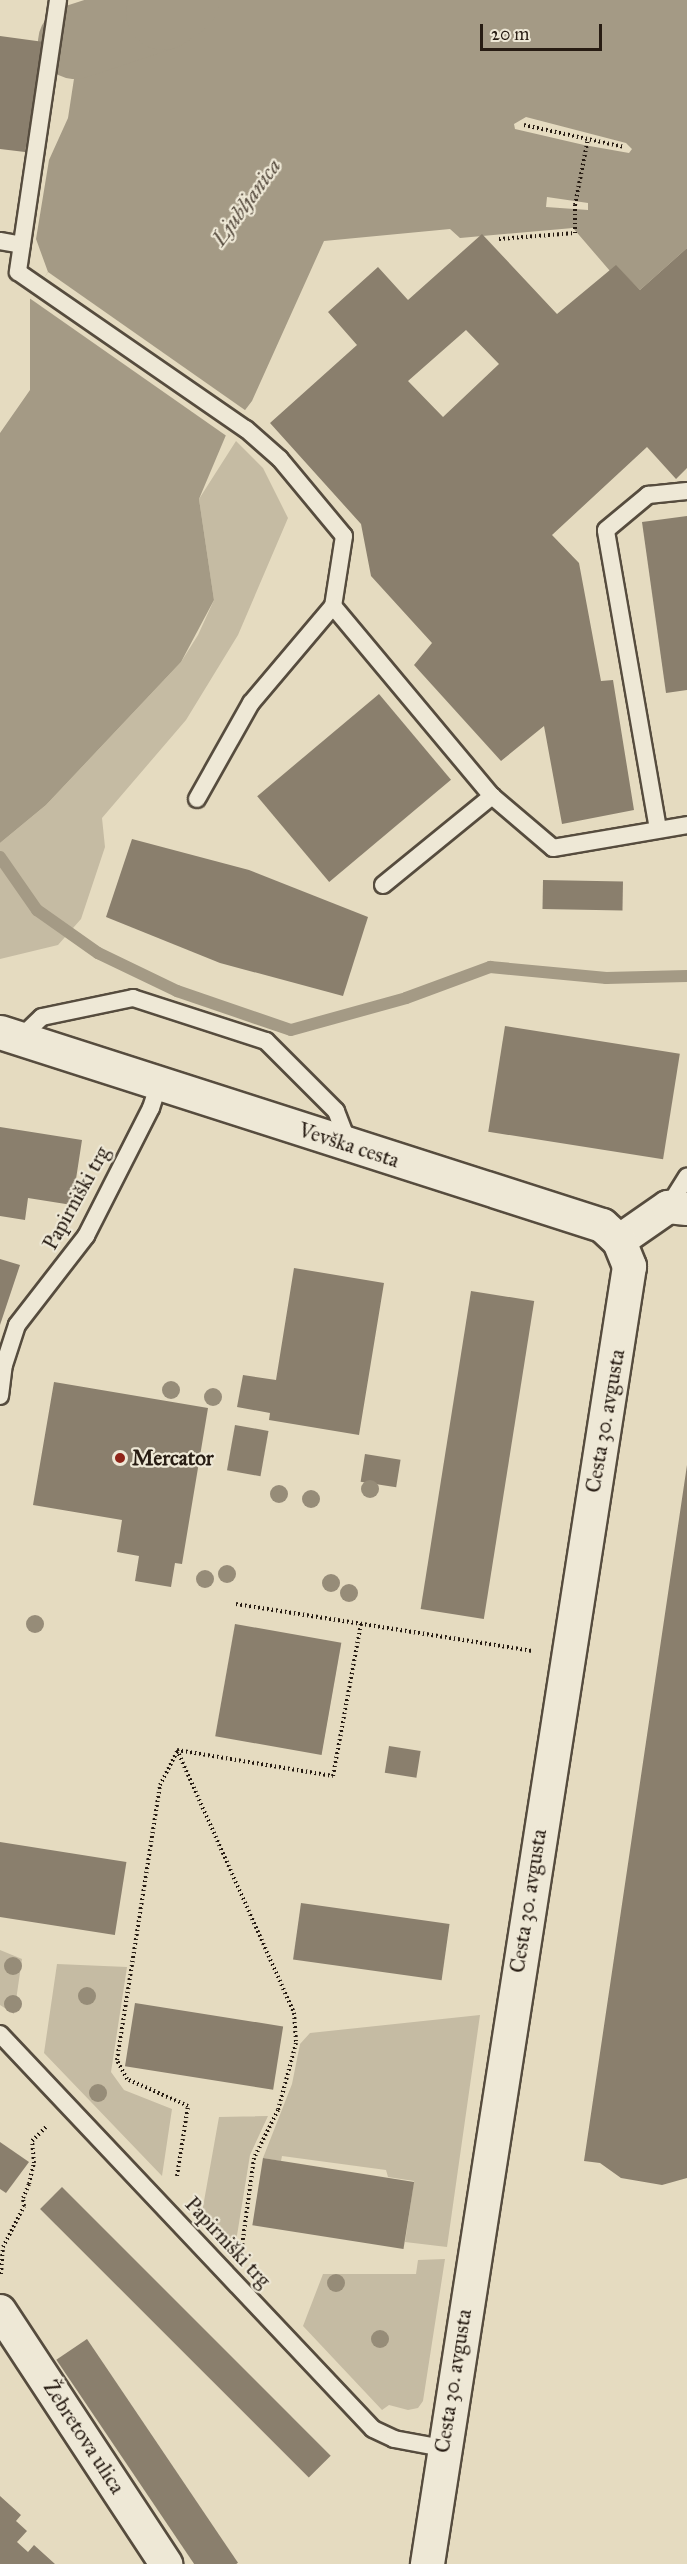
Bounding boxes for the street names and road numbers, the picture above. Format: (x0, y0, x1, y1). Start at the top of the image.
street label: Vevška cesta (296, 1117, 402, 1173)
street label: Papirniški trg (37, 1142, 115, 1254)
street label: Cesta 30. avgusta (580, 1347, 630, 1495)
street label: Cesta 30. avgusta (504, 1827, 552, 1975)
street label: Papirniški trg (180, 2192, 276, 2292)
street label: Cesta 30. avgusta (429, 2307, 477, 2455)
street label: Žebretova ulica (38, 2376, 130, 2498)

